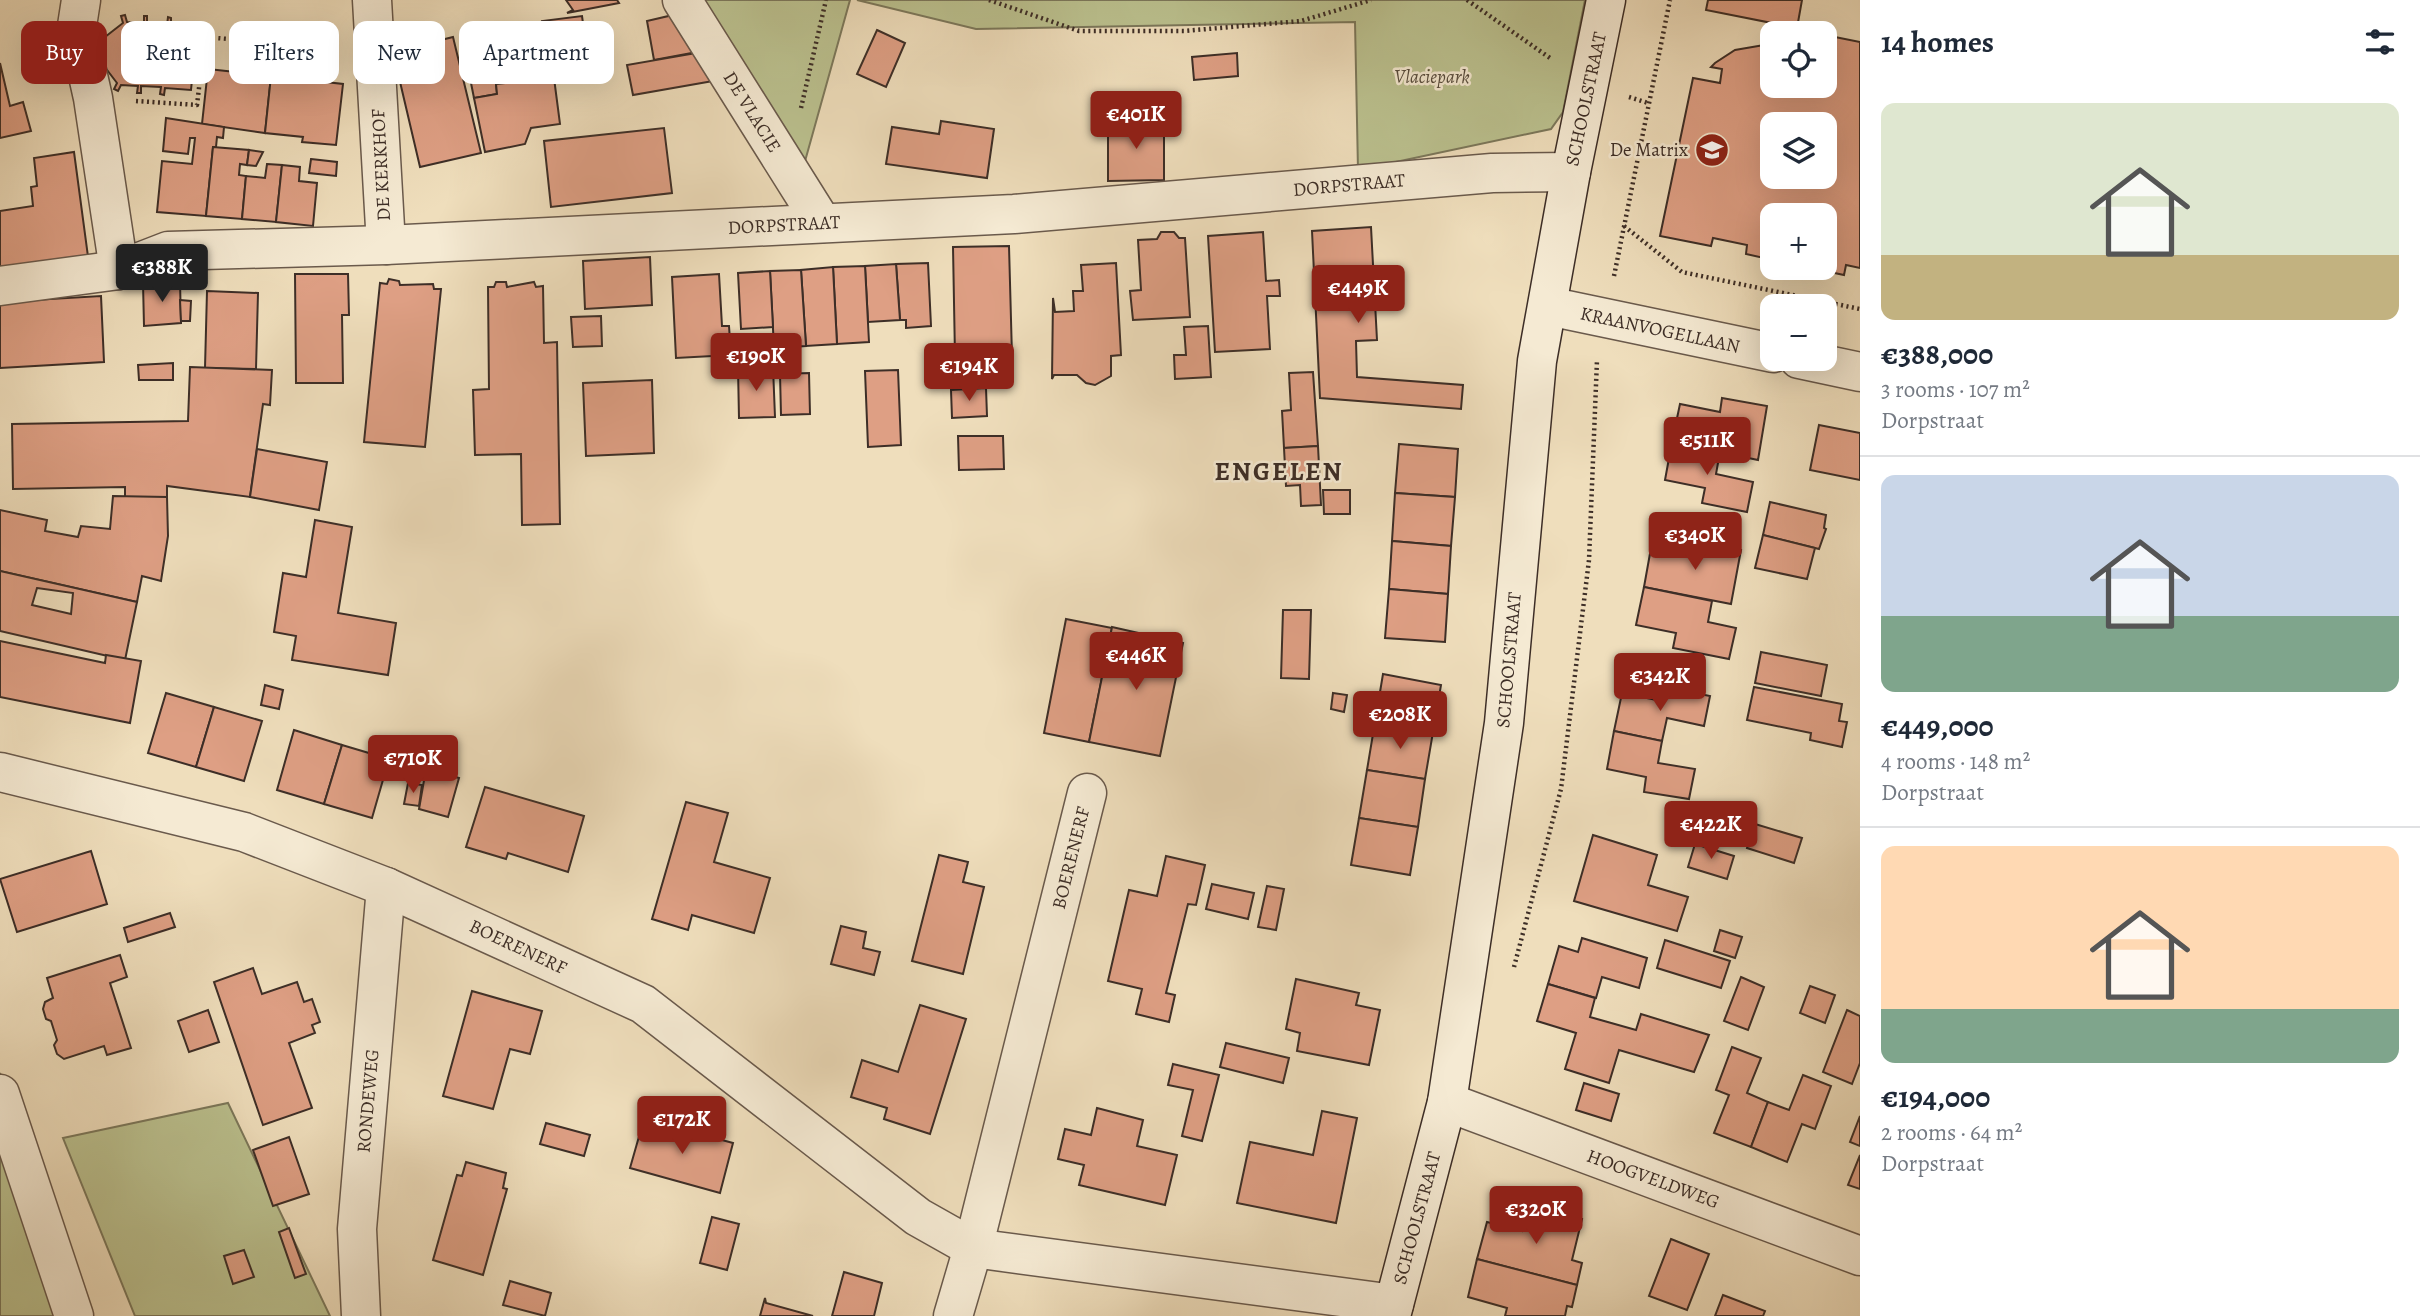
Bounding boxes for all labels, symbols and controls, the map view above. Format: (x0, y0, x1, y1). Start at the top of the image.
chip: Buy (21, 21, 107, 84)
chip: Rent (121, 21, 215, 84)
chip: Filters (229, 21, 339, 84)
chip: New (353, 21, 445, 84)
chip: Apartment (459, 21, 614, 84)
map controls (1760, 21, 1837, 371)
button: locate (1760, 21, 1837, 98)
text: 14 homes (1881, 22, 1994, 62)
icon: filters (2361, 23, 2399, 61)
street label: SCHOOLSTRAAT (1559, 29, 1613, 168)
park label: Vlaciepark (1394, 64, 1470, 90)
street label: DE VLACIE (717, 67, 787, 157)
pin: €401K (1087, 92, 1185, 151)
text: €401K (1107, 98, 1165, 129)
street label: DE KERKHOF (365, 108, 397, 222)
button: layers (1760, 112, 1837, 189)
school or university icon: De Matrix (1693, 131, 1731, 169)
place label: De Matrix (1610, 137, 1688, 163)
icon: home (2077, 149, 2203, 275)
street label: DORPSTRAAT (1292, 167, 1407, 203)
button: + (1760, 203, 1837, 280)
street label: DORPSTRAAT (727, 209, 842, 241)
pin: €388K (113, 244, 211, 304)
text: €388K (132, 251, 192, 282)
pin: €449K (1309, 266, 1407, 325)
text: €449K (1328, 272, 1388, 303)
button: − (1760, 294, 1837, 371)
street label: KRAANVOGELLAAN (1578, 300, 1743, 360)
pin: €190K (707, 334, 805, 393)
text: €388,000 (1881, 334, 1993, 374)
text: €190K (727, 340, 785, 371)
pin: €194K (920, 344, 1018, 403)
text: €194K (940, 350, 998, 381)
text: 3 rooms · 107 m² (1881, 374, 2030, 405)
text: Dorpstraat (1881, 405, 1984, 436)
pin: €511K (1658, 418, 1756, 477)
text: €511K (1680, 424, 1734, 455)
district label: ENGELEN (1215, 454, 1343, 489)
pin: €340K (1646, 512, 1744, 572)
text: €340K (1665, 519, 1725, 550)
icon: home (2077, 521, 2203, 647)
street label: SCHOOLSTRAAT (1490, 590, 1528, 729)
pin: €446K (1087, 632, 1185, 692)
text: €446K (1106, 639, 1166, 670)
pin: €342K (1611, 654, 1709, 713)
text: €342K (1630, 660, 1690, 691)
pin: €208K (1351, 692, 1449, 751)
text: €208K (1369, 698, 1431, 729)
text: €449,000 (1881, 706, 1994, 746)
pin: €710K (364, 736, 462, 795)
text: €710K (384, 742, 442, 773)
text: 4 rooms · 148 m² (1881, 746, 2030, 777)
text: Dorpstraat (1881, 777, 1984, 808)
pin: €422K (1662, 802, 1760, 861)
street label: BOERENERF (1046, 804, 1096, 912)
text: €422K (1680, 808, 1742, 839)
icon: home (2077, 892, 2203, 1018)
street label: BOERENERF (465, 913, 571, 981)
street label: RONDEWEG (351, 1048, 385, 1154)
text: €194,000 (1881, 1077, 1990, 1117)
pin: €172K (633, 1096, 731, 1156)
text: €172K (653, 1103, 711, 1134)
text: 2 rooms · 64 m² (1881, 1117, 2022, 1148)
street label: HOOGVELDWEG (1583, 1143, 1723, 1215)
street label: SCHOOLSTRAAT (1387, 1148, 1447, 1287)
text: Dorpstraat (1881, 1148, 1984, 1179)
pin: €320K (1487, 1186, 1585, 1246)
text: €320K (1506, 1193, 1566, 1224)

